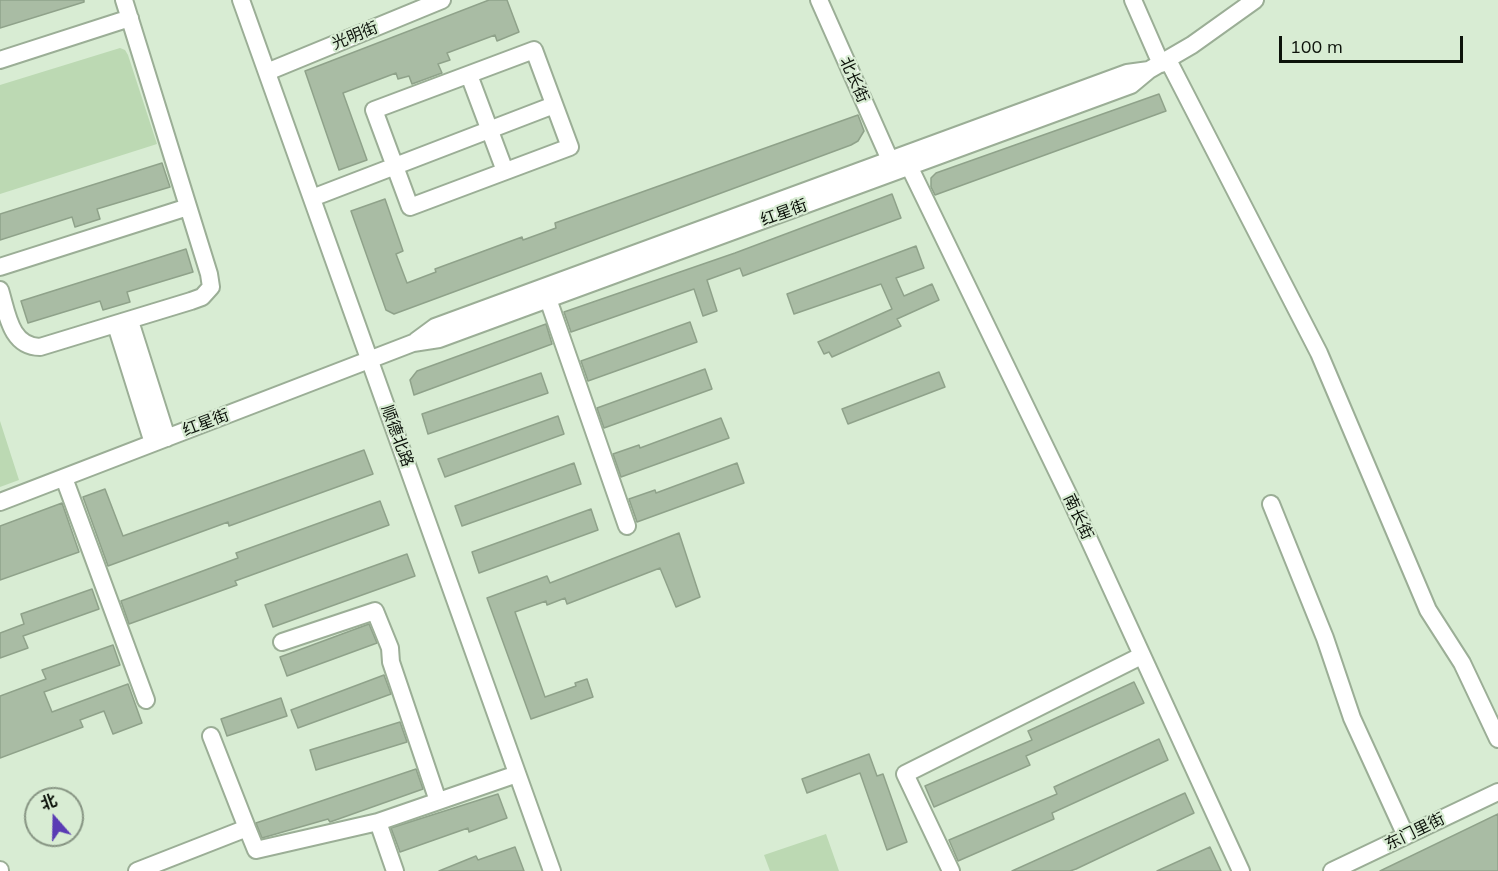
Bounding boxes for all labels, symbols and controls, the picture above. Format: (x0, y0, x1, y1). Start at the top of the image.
street label: 光明街 (329, 18, 381, 54)
scale bar (1282, 24, 1466, 62)
text: 100 m (1290, 35, 1343, 58)
street label: 北长街 (835, 54, 873, 106)
street label: 红星街 (758, 196, 810, 230)
street label: 顺德北路 (377, 403, 417, 469)
street label: 红星街 (180, 405, 232, 441)
street label: 南长街 (1059, 491, 1097, 543)
north arrow (24, 787, 84, 847)
text: 北 (38, 790, 59, 814)
street label: 东门里街 (1382, 809, 1448, 855)

